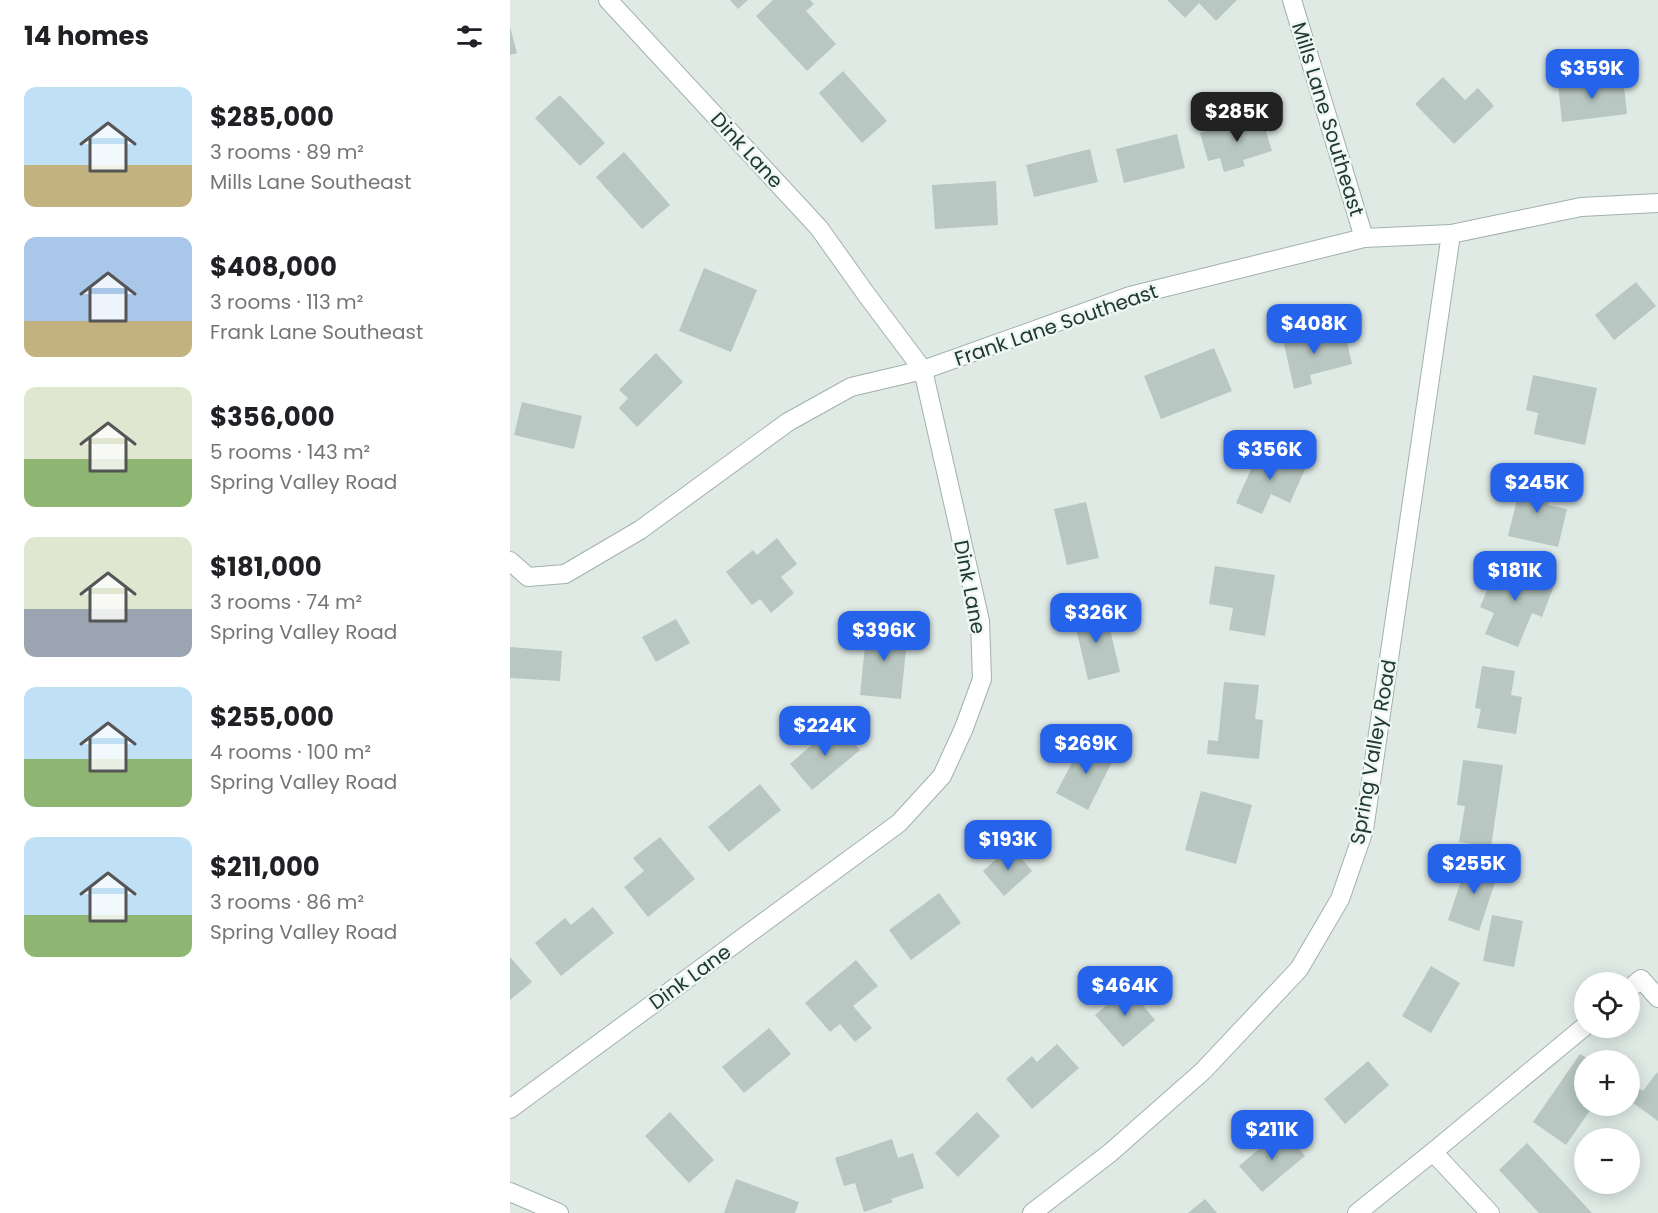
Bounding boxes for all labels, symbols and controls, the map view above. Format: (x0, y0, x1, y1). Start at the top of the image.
text: 14 homes (24, 18, 149, 54)
street label: Mills Lane Southeast (1285, 19, 1371, 219)
icon: filters (453, 20, 486, 53)
pin: $359K (1550, 49, 1634, 100)
text: $359K (1560, 54, 1624, 82)
pin: $285K (1195, 92, 1279, 143)
text: $285K (1205, 97, 1269, 125)
text: $285,000 (210, 99, 334, 135)
street label: Dink Lane (704, 106, 790, 194)
icon: home (72, 111, 144, 183)
text: 3 rooms · 89 m² (210, 138, 364, 166)
text: Mills Lane Southeast (210, 168, 412, 196)
text: $408,000 (210, 249, 337, 285)
icon: home (72, 261, 144, 333)
street label: Frank Lane Southeast (951, 277, 1161, 373)
text: 3 rooms · 113 m² (210, 288, 363, 316)
pin: $408K (1272, 304, 1356, 355)
text: $408K (1281, 309, 1347, 337)
text: Frank Lane Southeast (210, 318, 423, 346)
text: $356,000 (210, 399, 335, 435)
icon: home (72, 411, 144, 483)
pin: $356K (1228, 430, 1312, 481)
text: $356K (1238, 435, 1302, 463)
text: 5 rooms · 143 m² (210, 438, 370, 466)
pin: $245K (1495, 463, 1579, 514)
text: Spring Valley Road (210, 468, 397, 496)
text: $245K (1504, 468, 1570, 496)
street label: Dink Lane (947, 538, 993, 636)
text: $181,000 (210, 549, 322, 585)
pin: $181K (1473, 551, 1557, 602)
text: $181K (1487, 556, 1543, 584)
icon: home (72, 561, 144, 633)
text: 3 rooms · 74 m² (210, 588, 362, 616)
pin: $326K (1054, 593, 1138, 644)
text: $326K (1064, 598, 1128, 626)
pin: $396K (842, 611, 926, 662)
text: $396K (852, 616, 916, 644)
text: Spring Valley Road (210, 618, 397, 646)
street label: Spring Valley Road (1343, 657, 1403, 847)
text: $255,000 (210, 699, 334, 735)
pin: $224K (783, 706, 867, 757)
icon: home (72, 711, 144, 783)
text: $224K (793, 711, 857, 739)
pin: $269K (1044, 724, 1128, 775)
text: $269K (1054, 729, 1118, 757)
text: 4 rooms · 100 m² (210, 738, 371, 766)
text: Spring Valley Road (210, 768, 397, 796)
pin: $193K (966, 820, 1050, 871)
text: $193K (978, 825, 1038, 853)
pin: $255K (1432, 844, 1516, 895)
text: $211,000 (210, 849, 320, 885)
text: $255K (1442, 849, 1506, 877)
icon: home (72, 861, 144, 933)
text: 3 rooms · 86 m² (210, 888, 364, 916)
text: Spring Valley Road (210, 918, 397, 946)
street label: Dink Lane (643, 938, 737, 1016)
pin: $464K (1083, 966, 1167, 1017)
text: $464K (1092, 971, 1158, 999)
map controls (1574, 972, 1640, 1194)
button: locate (1574, 972, 1640, 1038)
button: + (1574, 1050, 1640, 1116)
pin: $211K (1230, 1110, 1314, 1161)
text: $211K (1245, 1115, 1299, 1143)
button: − (1574, 1128, 1640, 1194)

